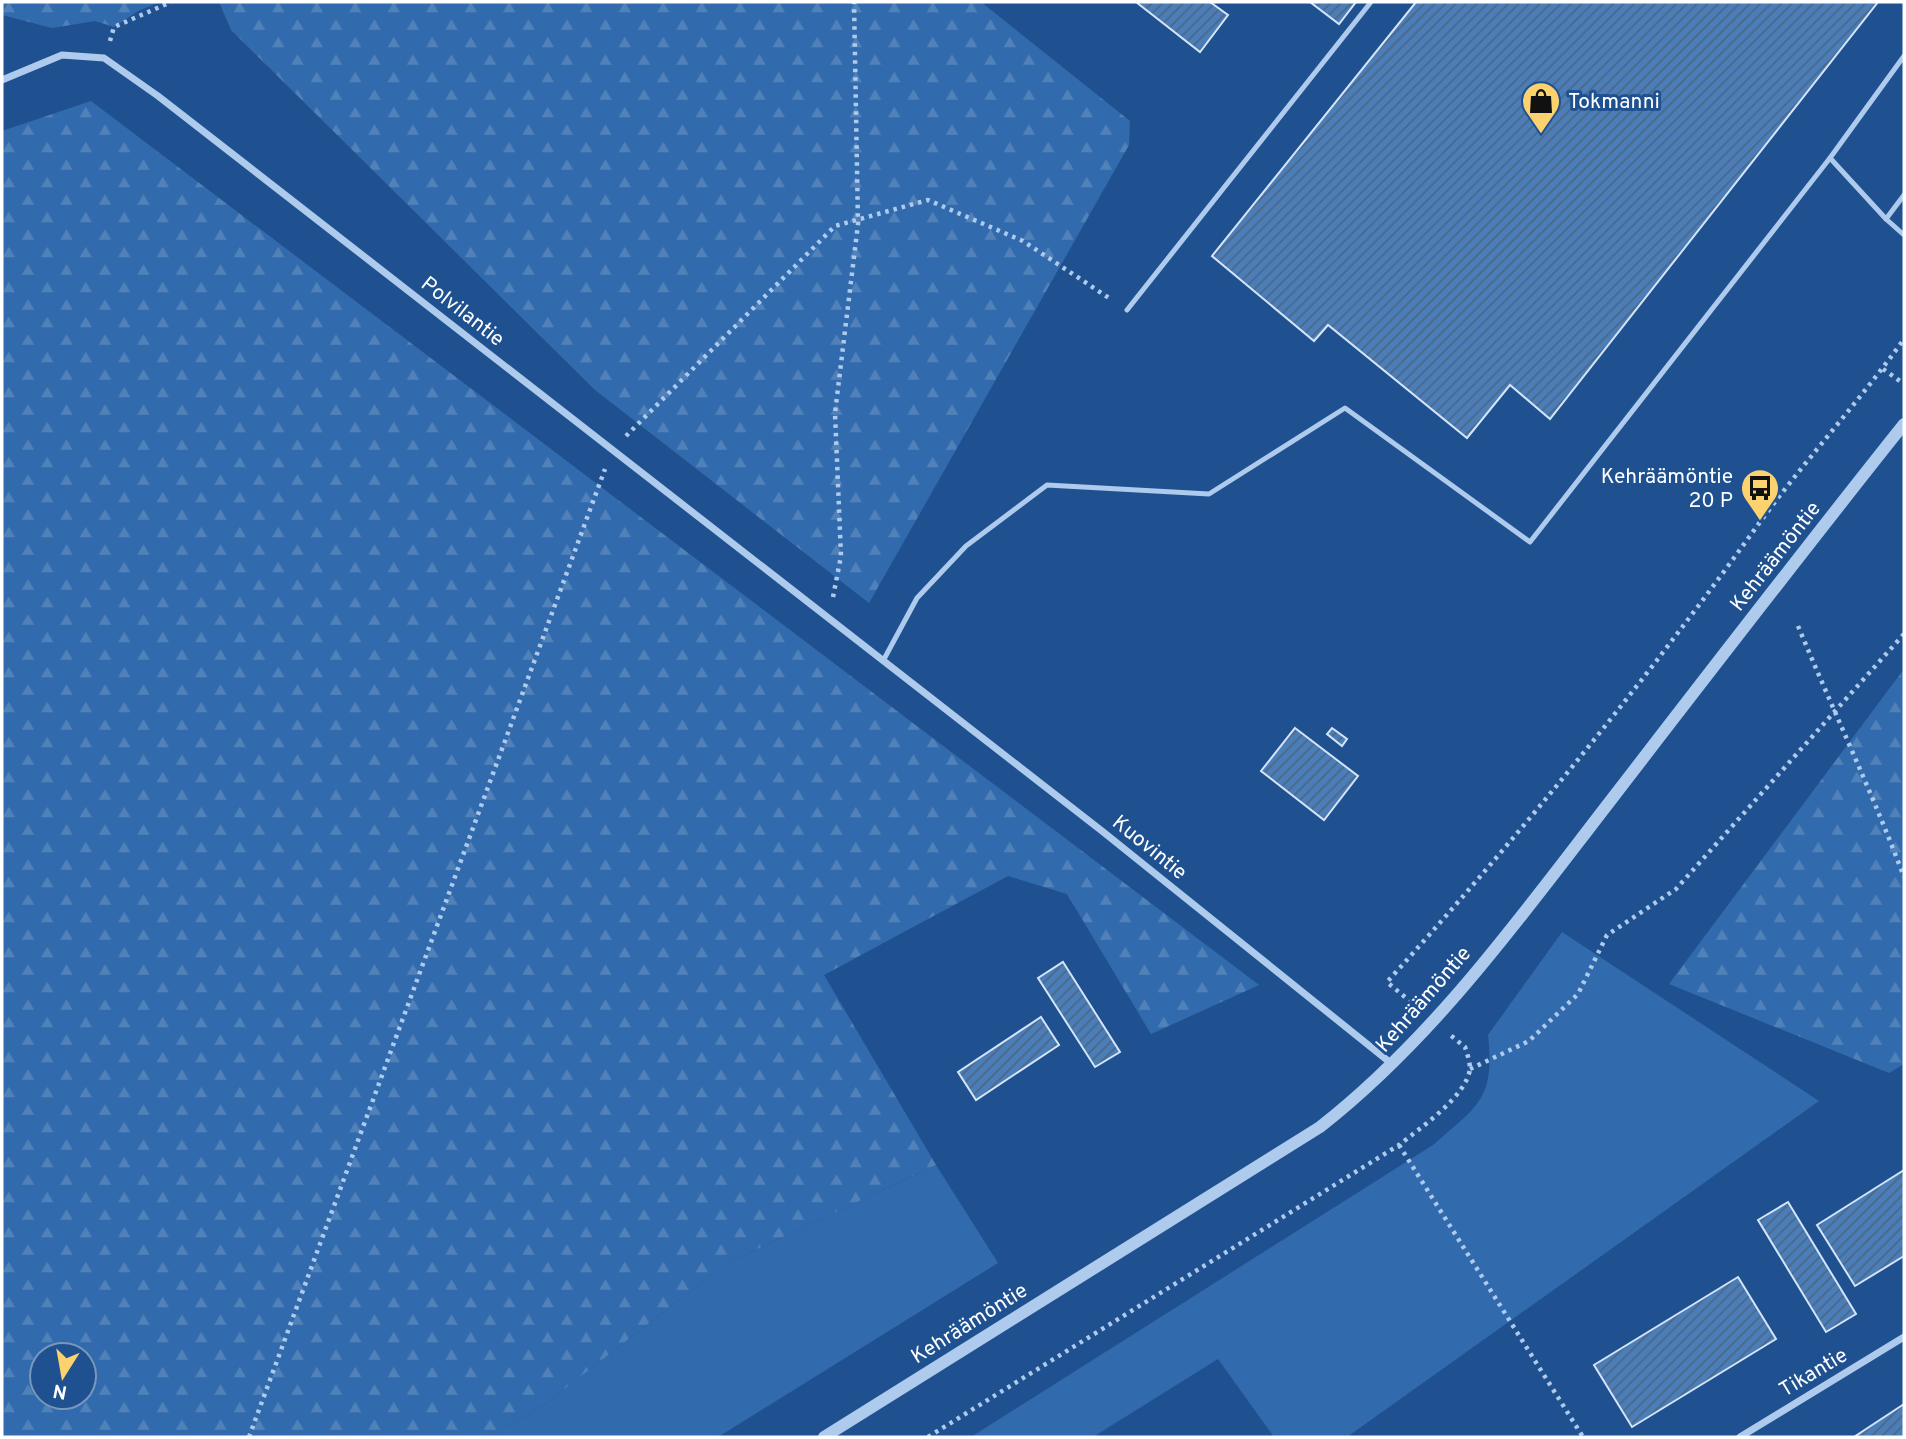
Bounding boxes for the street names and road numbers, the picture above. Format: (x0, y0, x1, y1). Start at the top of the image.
street label: Polvilantie (415, 271, 509, 353)
street label: Kehräämöntie (1725, 496, 1828, 617)
street label: Kuovintie (1106, 810, 1192, 887)
street label: Kehräämöntie (1371, 941, 1478, 1059)
street label: Kehräämöntie (907, 1278, 1033, 1371)
street label: Tikantie (1775, 1342, 1853, 1404)

